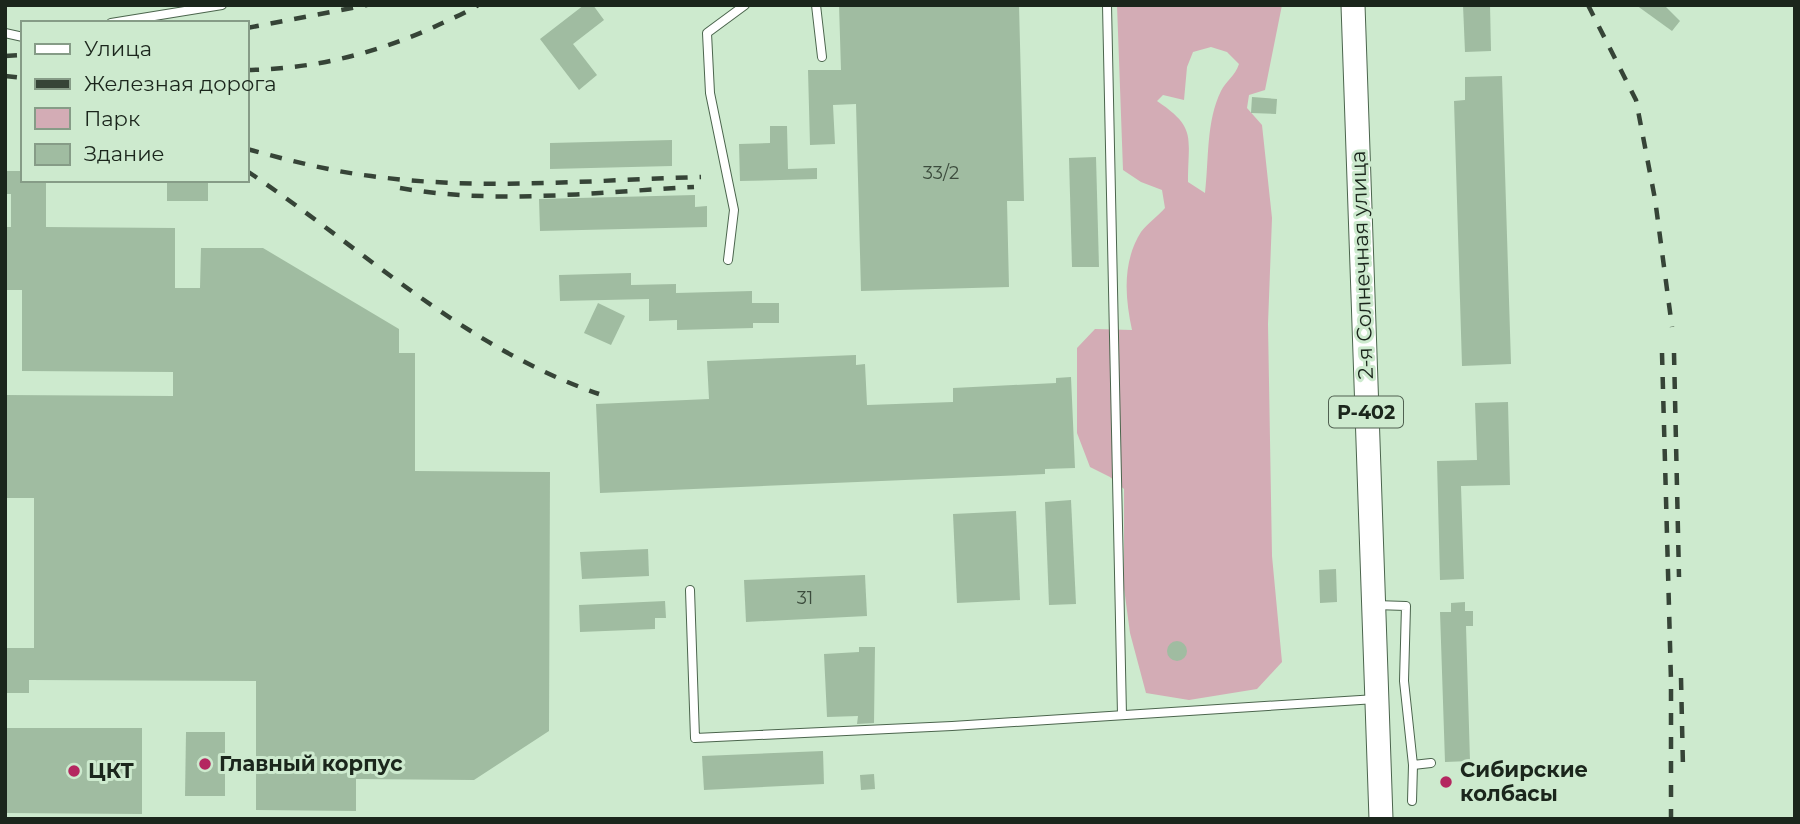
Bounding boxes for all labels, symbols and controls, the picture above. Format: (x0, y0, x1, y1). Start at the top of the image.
legend (21, 21, 248, 182)
text: Улица (84, 36, 152, 61)
text: Железная дорога (84, 71, 276, 96)
text: Парк (84, 106, 140, 131)
text: Здание (84, 141, 165, 166)
street label: 2-я Солнечная улица (1345, 150, 1378, 380)
house number: 33/2 (923, 162, 959, 184)
road number: Р-402 (1329, 396, 1403, 428)
house number: 31 (797, 587, 813, 609)
place label: Главный корпус (219, 751, 403, 776)
marker: Главный корпус (197, 756, 213, 772)
place label: Сибирские колбасы (1460, 757, 1588, 806)
place label: ЦКТ (88, 758, 134, 783)
marker: ЦКТ (66, 763, 82, 779)
marker: Сибирские колбасы (1438, 774, 1454, 790)

